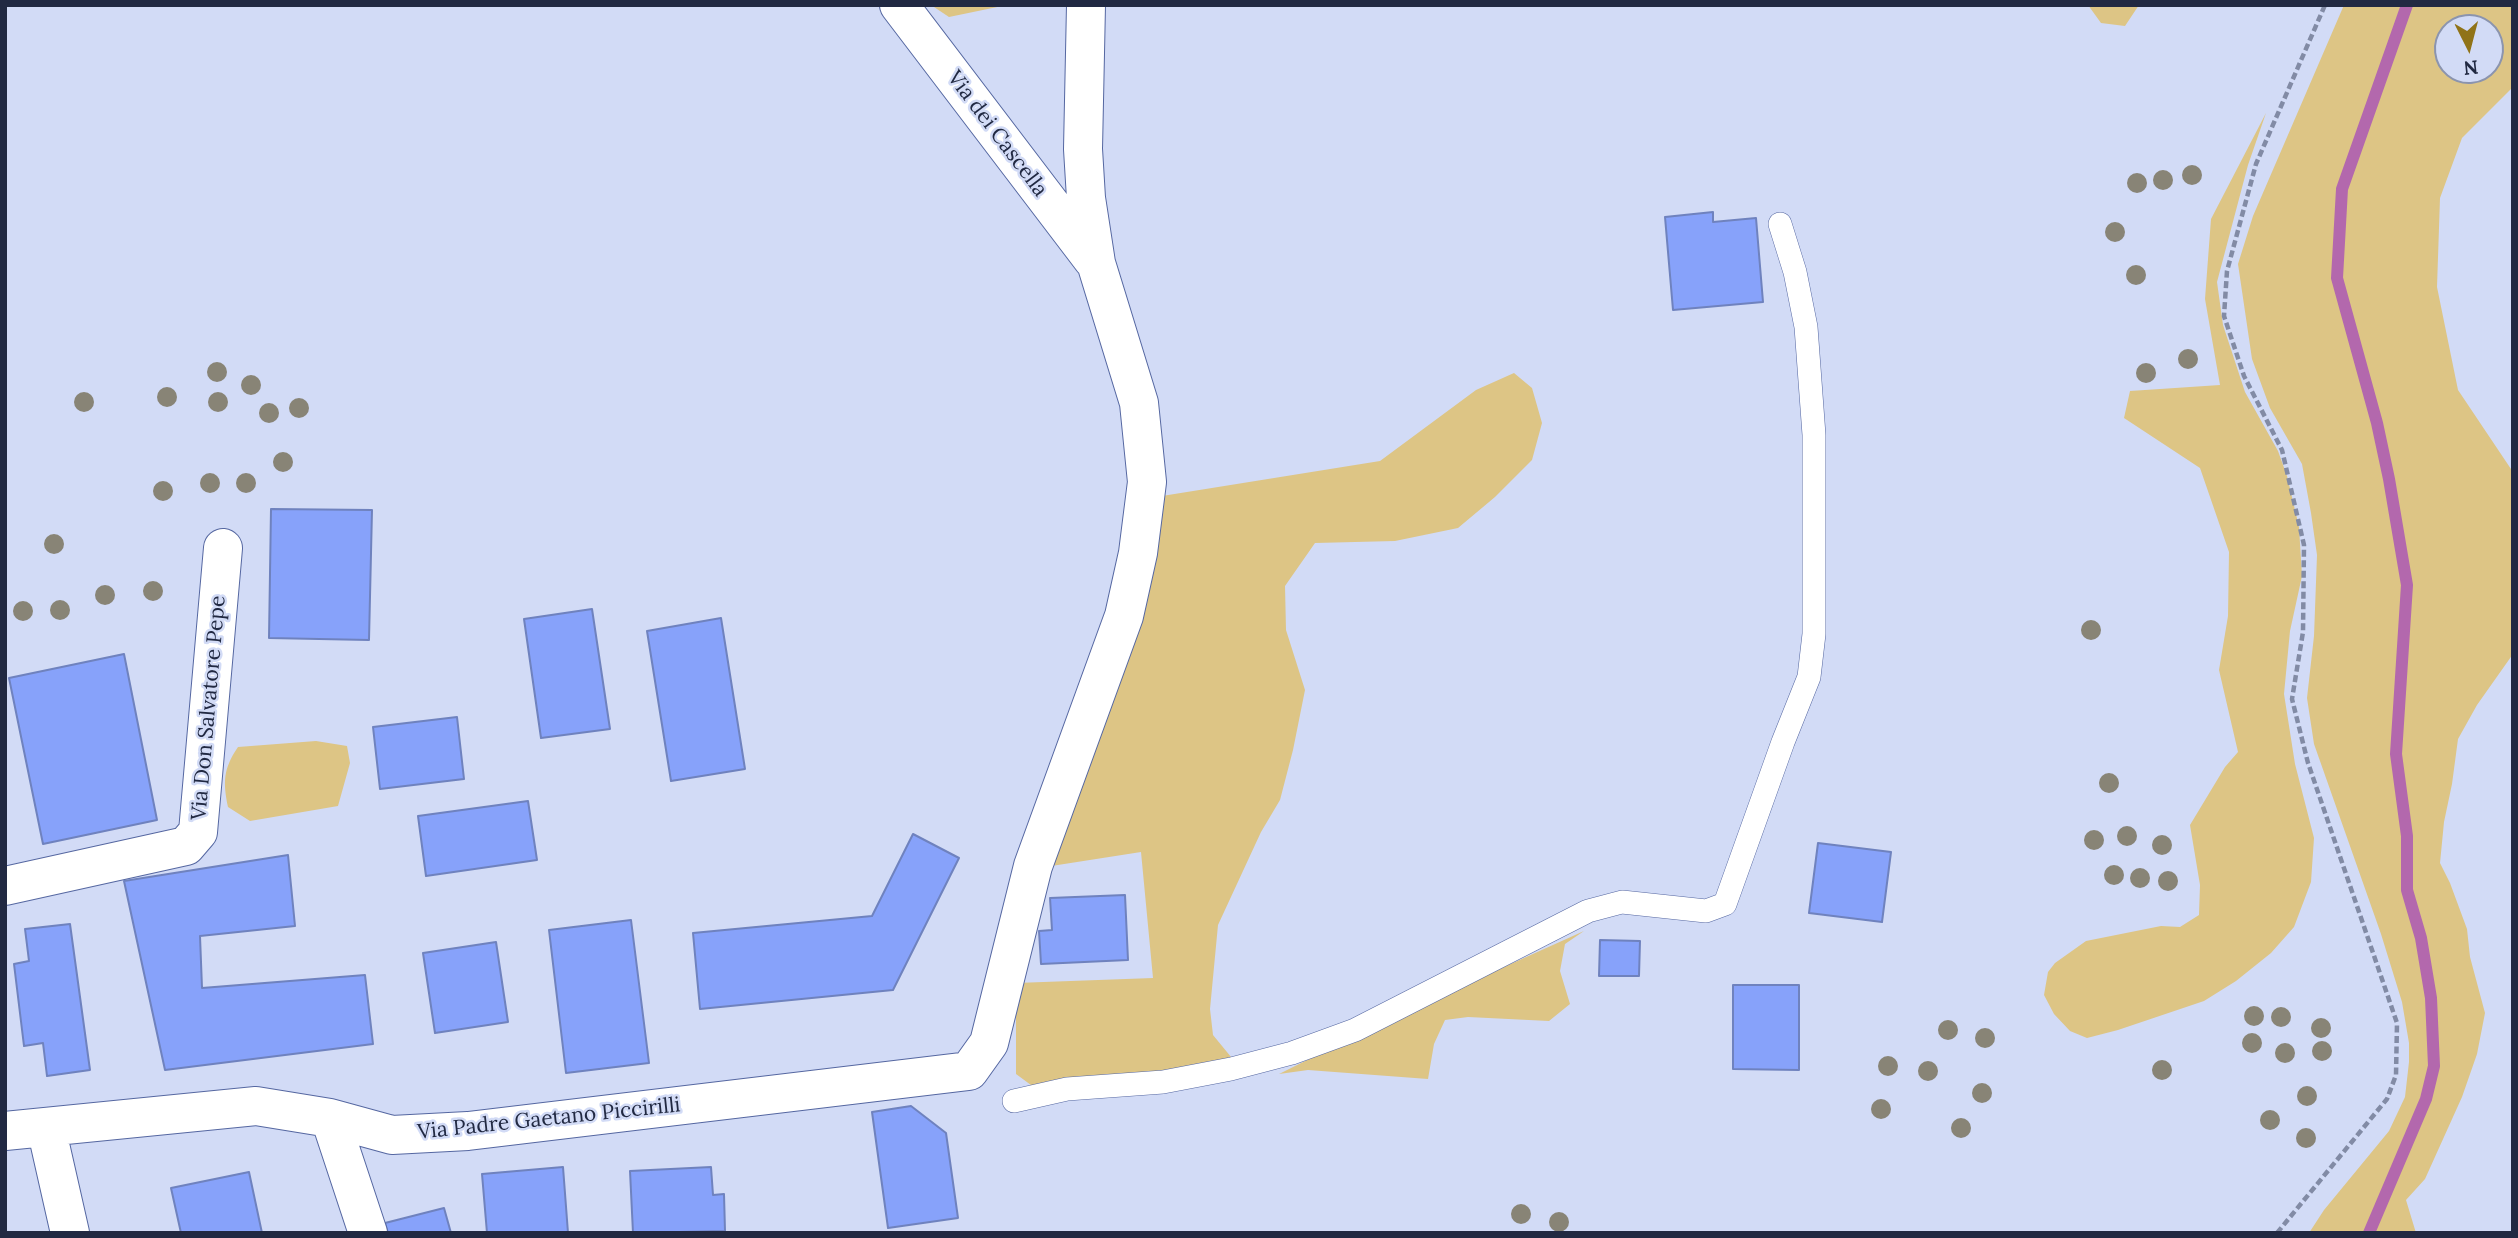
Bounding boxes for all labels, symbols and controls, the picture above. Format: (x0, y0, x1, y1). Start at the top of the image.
north arrow (2434, 14, 2504, 84)
text: N (2462, 55, 2480, 81)
street label: Via dei Cascella (942, 66, 1052, 202)
street label: Via Don Salvatore Pepe (187, 595, 231, 821)
street label: Via Padre Gaetano Piccirilli (416, 1093, 682, 1145)

